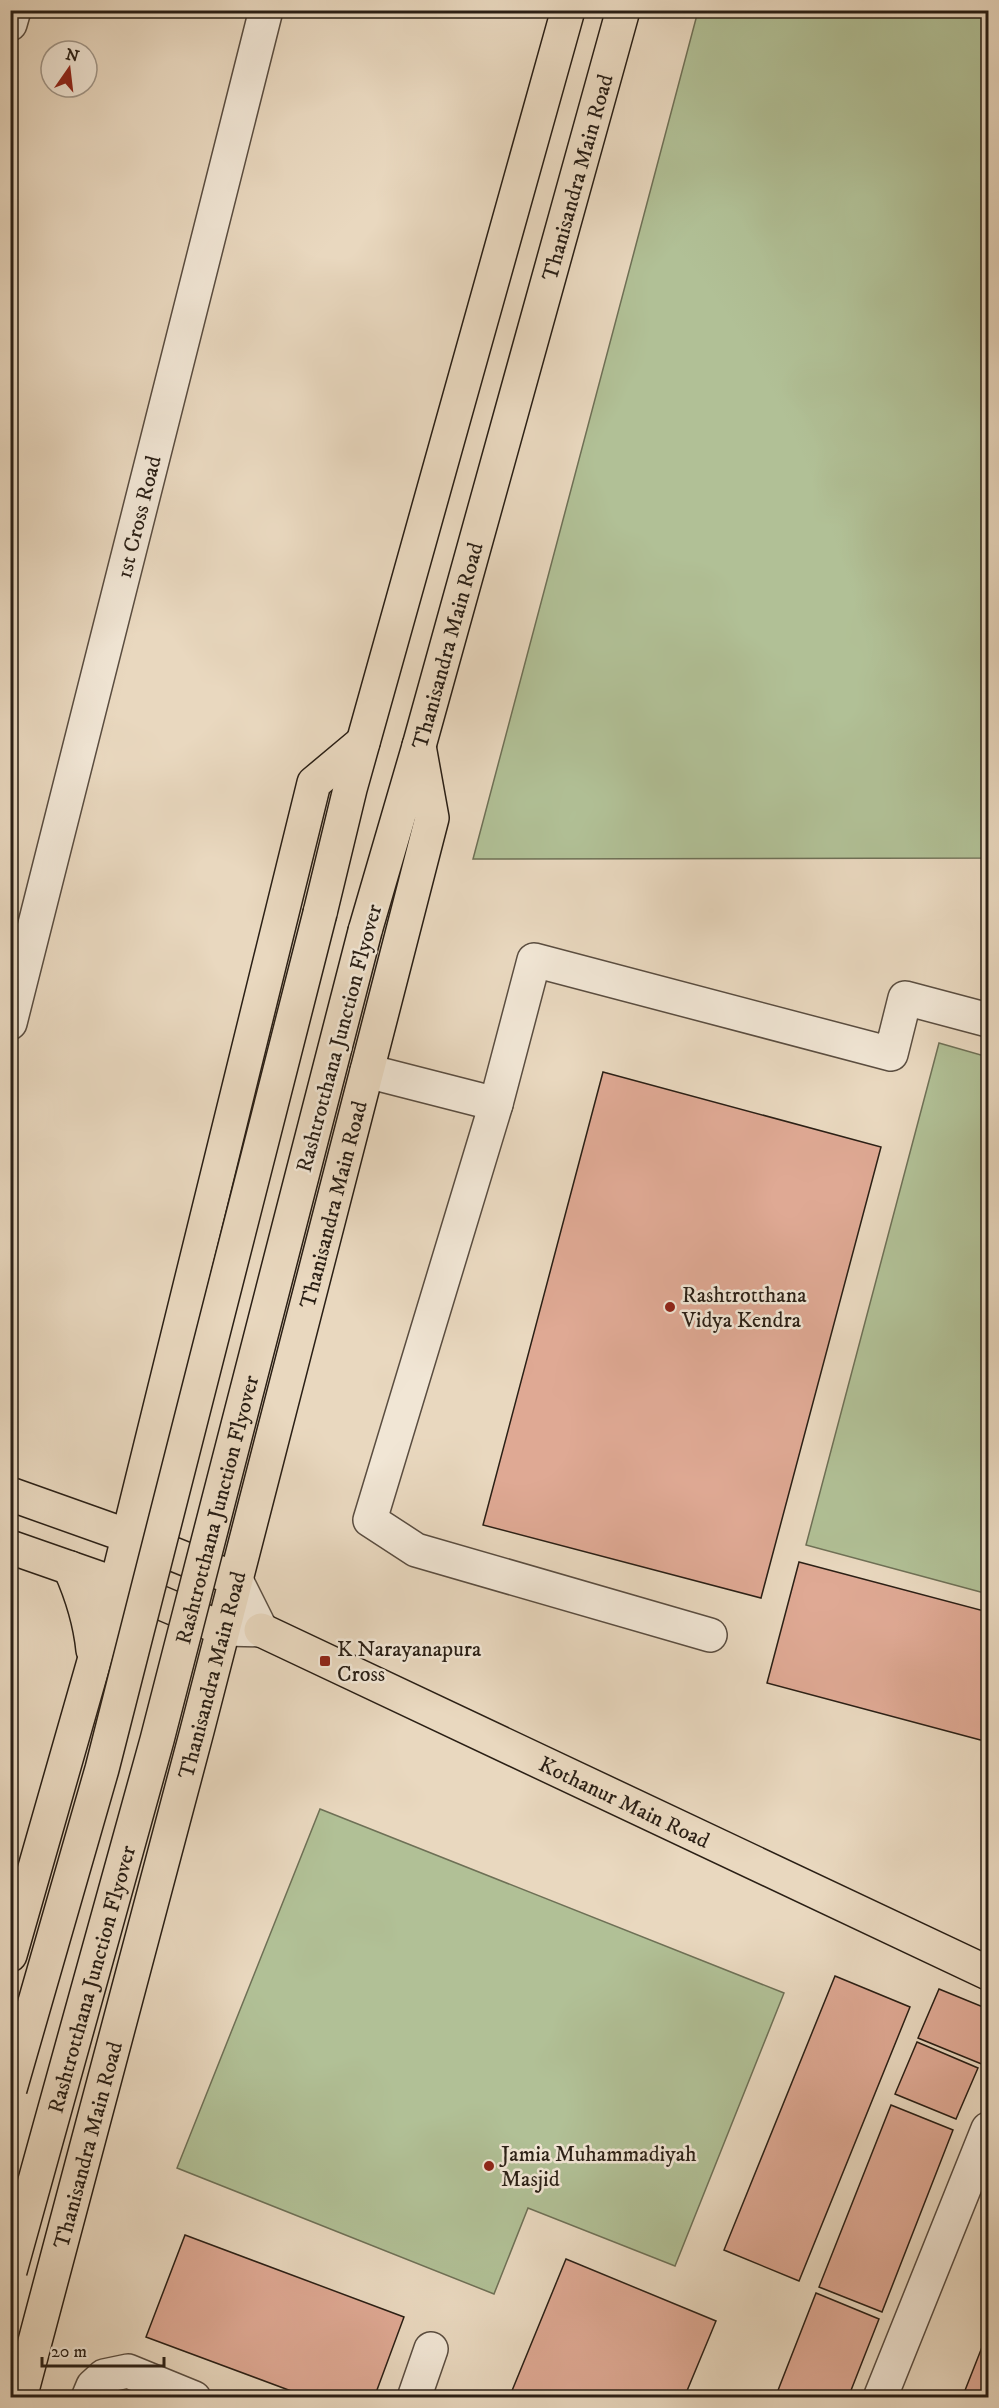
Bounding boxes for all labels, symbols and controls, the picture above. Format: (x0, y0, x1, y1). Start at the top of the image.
north arrow (39, 39, 99, 99)
text: N (64, 44, 81, 67)
street label: Thanisandra Main Road (537, 71, 620, 284)
street label: 1st Cross Road (111, 453, 168, 581)
street label: Thanisandra Main Road (407, 540, 490, 752)
street label: Rashtrotthana Junction Flyover (291, 901, 388, 1175)
street label: Thanisandra Main Road (294, 1098, 374, 1311)
place label: Rashtrotthana Vidya Kendra (681, 1282, 807, 1334)
marker: Rashtrotthana Vidya Kendra (663, 1300, 677, 1314)
street label: Rashtrotthana Junction Flyover (170, 1372, 265, 1647)
street label: Thanisandra Main Road (173, 1569, 253, 1782)
place label: K Narayanapura Cross (337, 1636, 482, 1688)
marker: K Narayanapura Cross (318, 1654, 332, 1668)
street label: Kothanur Main Road (534, 1751, 714, 1855)
street label: Rashtrotthana Junction Flyover (42, 1842, 142, 2116)
street label: Thanisandra Main Road (48, 2039, 129, 2252)
place label: Jamia Muhammadiyah Masjid (499, 2141, 697, 2193)
marker: Jamia Muhammadiyah Masjid (482, 2159, 496, 2173)
scale bar (42, 2330, 164, 2368)
text: 20 m (51, 2341, 87, 2363)

